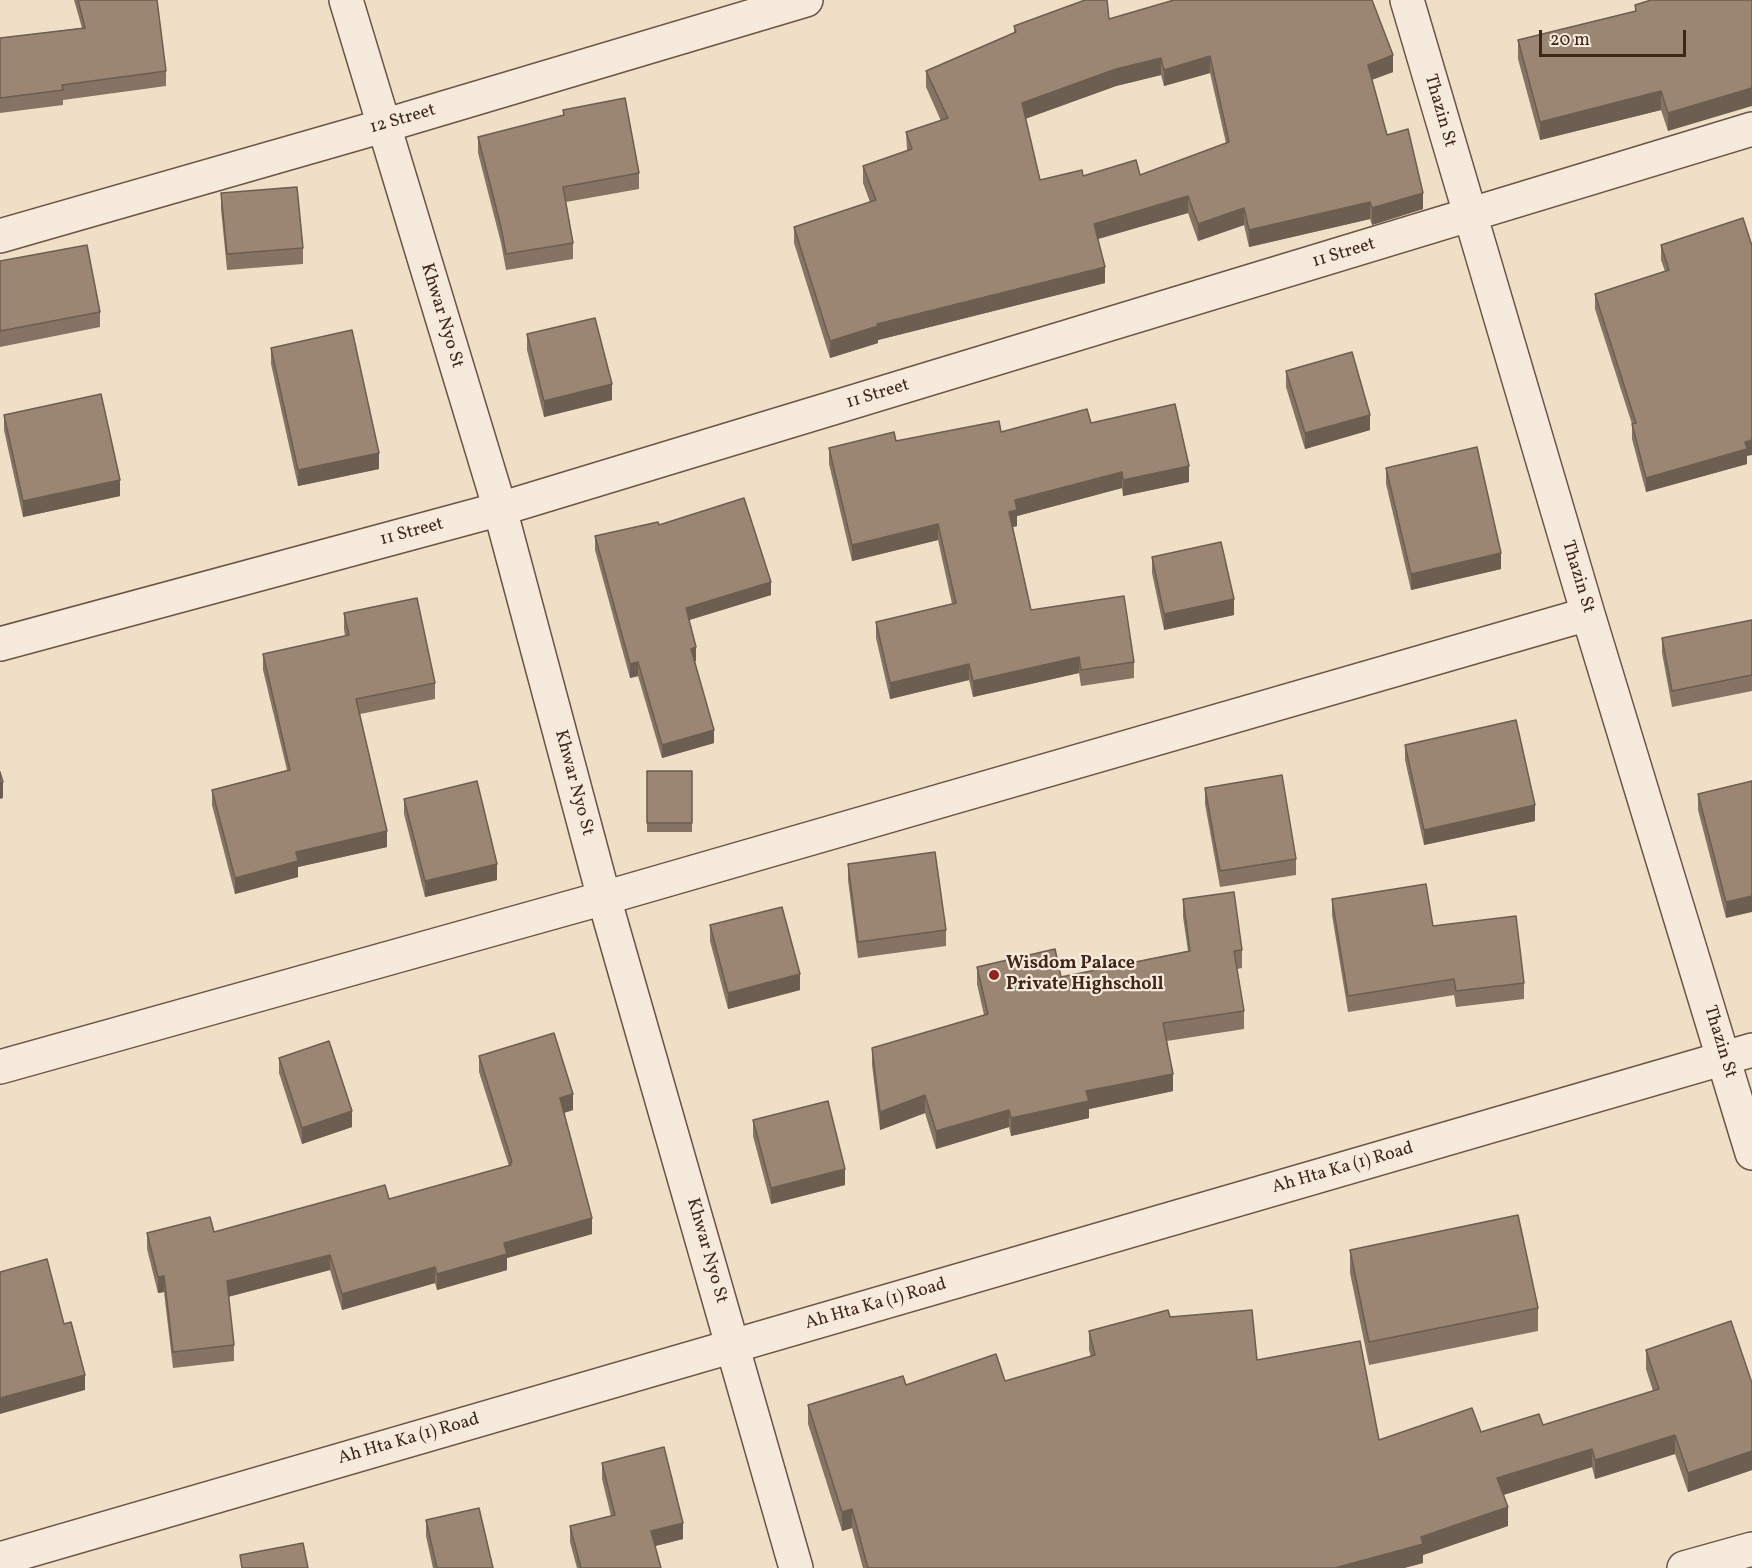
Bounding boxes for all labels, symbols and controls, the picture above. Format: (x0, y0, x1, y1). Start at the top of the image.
scale bar (1542, 18, 1689, 56)
text: 20 m (1550, 28, 1590, 53)
street label: Thazin St (1418, 72, 1460, 150)
street label: 12 Street (368, 100, 438, 140)
street label: 11 Street (1310, 234, 1378, 274)
street label: Khwar Nyo St (415, 261, 467, 371)
street label: 11 Street (844, 375, 912, 415)
street label: 11 Street (378, 514, 446, 552)
street label: Thazin St (1556, 538, 1598, 616)
street label: Khwar Nyo St (549, 728, 597, 838)
place label: Wisdom Palace Private Highscholl (1006, 954, 1164, 996)
marker: Wisdom Palace Private Highscholl (987, 968, 1001, 982)
street label: Thazin St (1698, 1003, 1740, 1081)
street label: Ah Hta Ka (1) Road (1270, 1139, 1416, 1199)
street label: Khwar Nyo St (681, 1196, 731, 1306)
street label: Ah Hta Ka (1) Road (803, 1275, 949, 1335)
street label: Ah Hta Ka (1) Road (336, 1410, 482, 1470)

